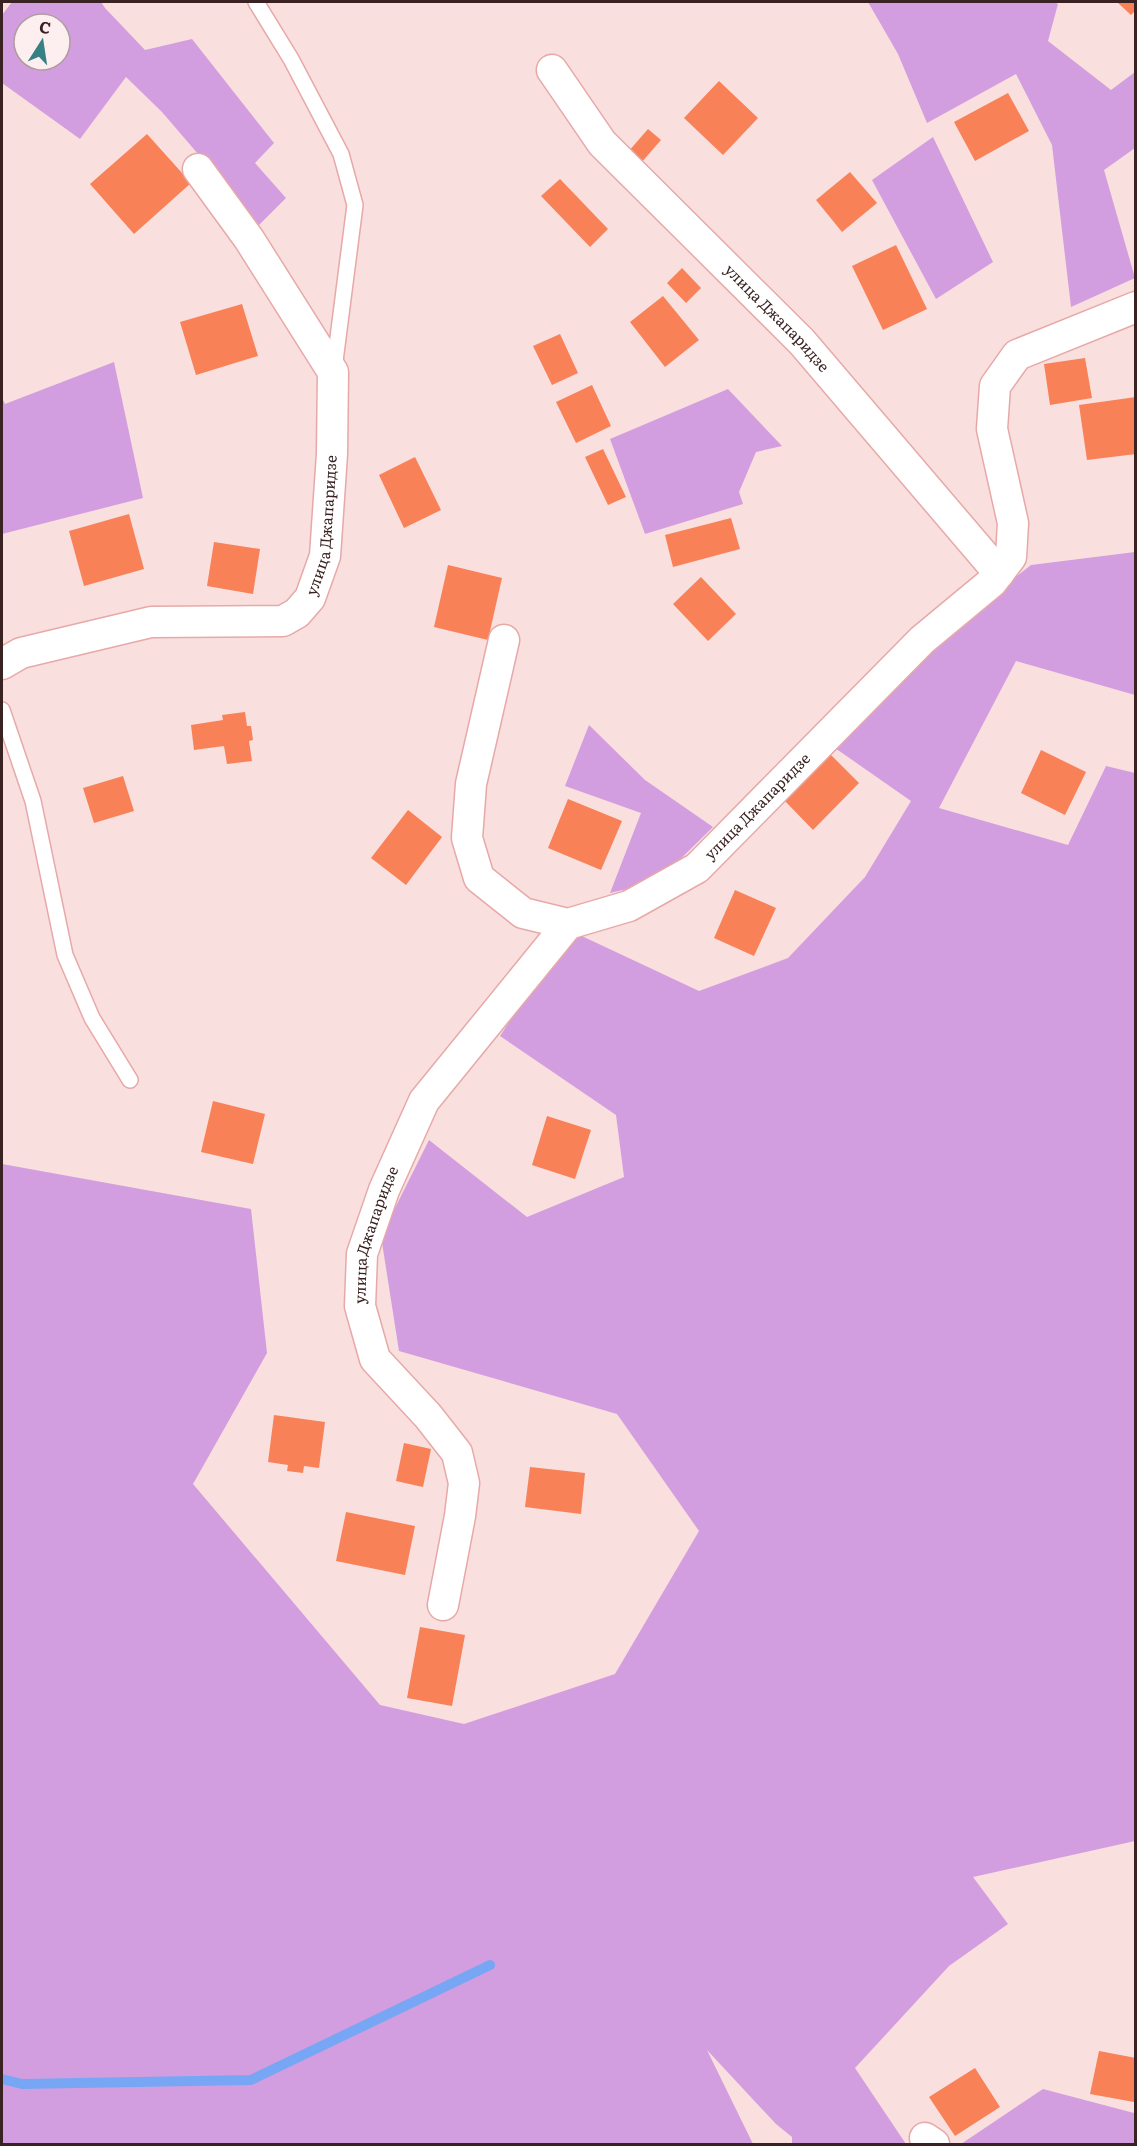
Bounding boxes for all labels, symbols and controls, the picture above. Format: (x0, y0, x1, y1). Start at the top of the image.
north arrow (12, 12, 72, 72)
text: С (37, 13, 53, 39)
street label: улица Джапаридзе (720, 258, 836, 377)
street label: улица Джапаридзе (299, 454, 342, 598)
street label: улица Джапаридзе (698, 747, 815, 864)
street label: улица Джапаридзе (347, 1162, 403, 1304)

